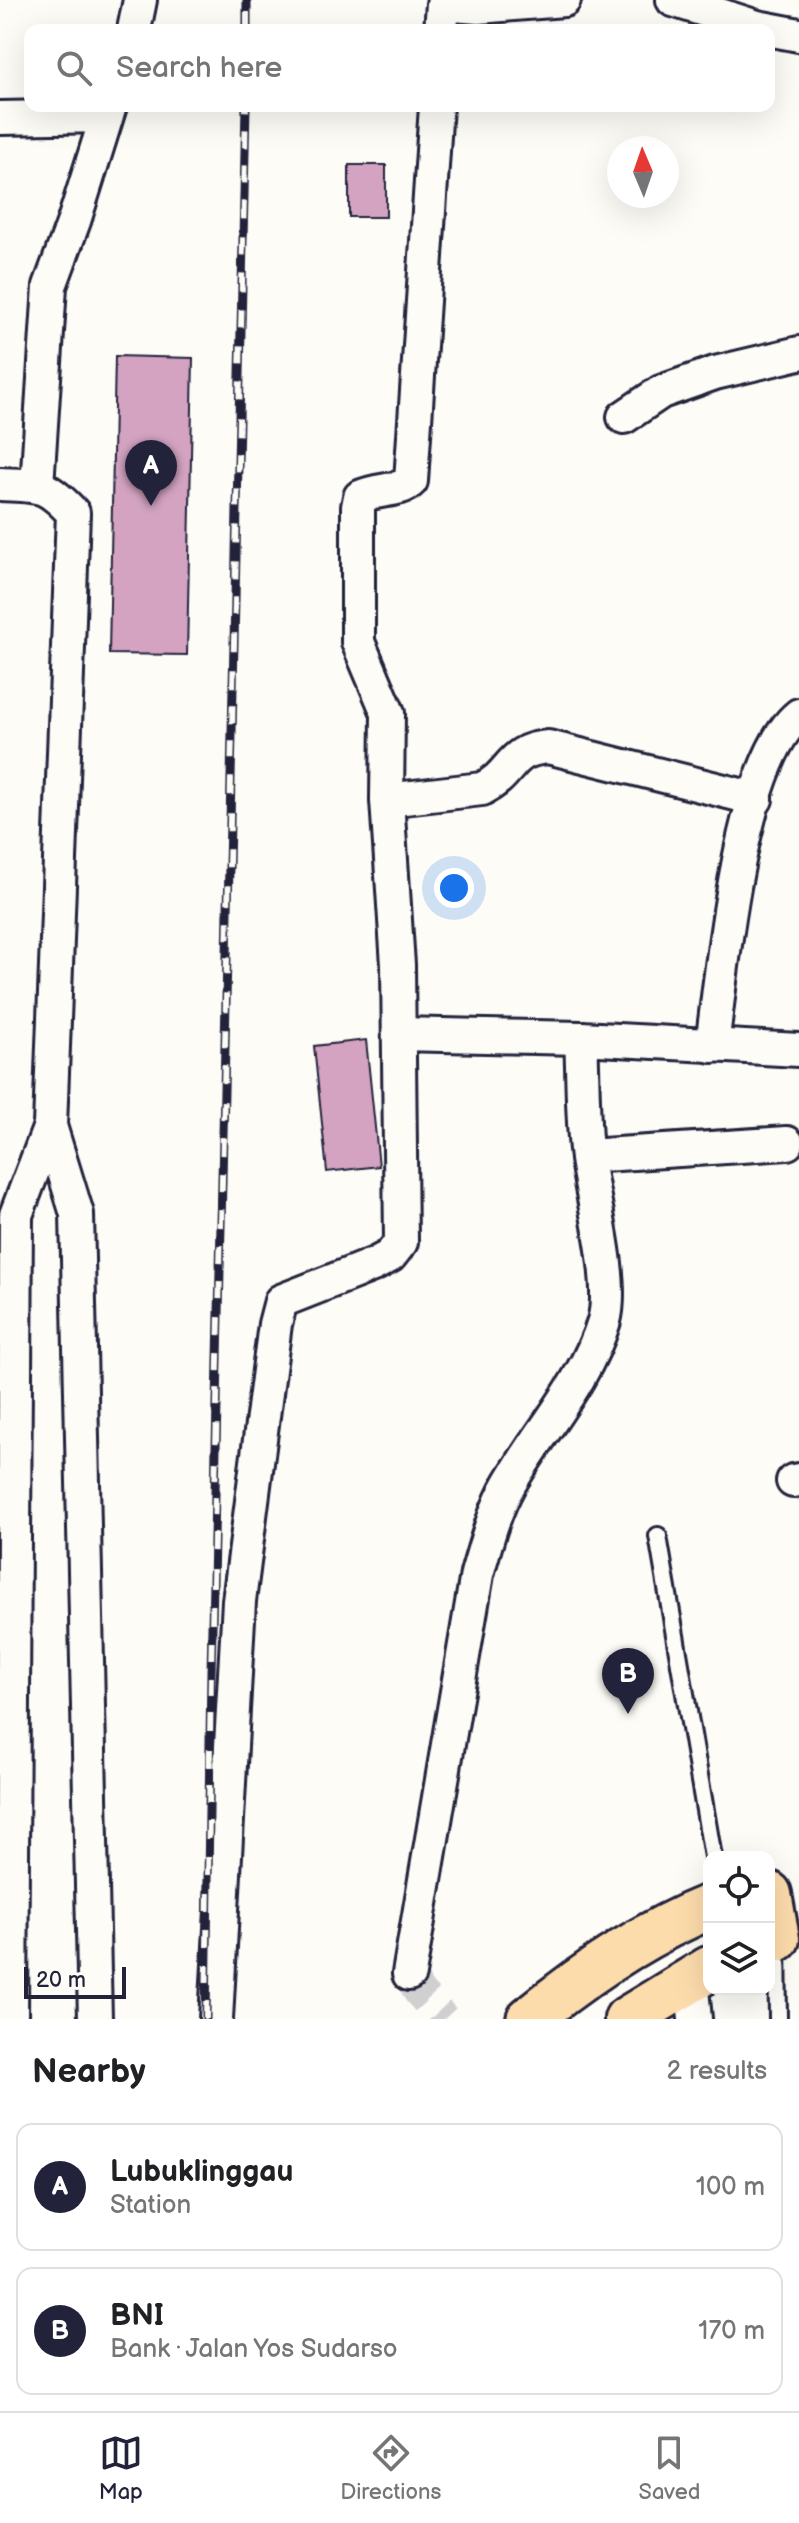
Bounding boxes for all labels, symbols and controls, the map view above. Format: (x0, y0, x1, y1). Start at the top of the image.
search box (24, 24, 775, 112)
icon: search (52, 46, 96, 90)
text: Search here (116, 50, 282, 86)
north arrow (607, 136, 679, 208)
pin: A (125, 440, 177, 506)
your location (434, 868, 474, 908)
pin: B (602, 1648, 654, 1714)
map controls (703, 1851, 775, 1995)
button: locate (703, 1851, 775, 1923)
button: layers (703, 1923, 775, 1995)
scale bar (24, 1963, 126, 1999)
text: 20 m (36, 1967, 86, 1994)
text: Nearby (32, 2051, 146, 2092)
text: 2 results (667, 2056, 767, 2087)
text: Lubuklinggau (110, 2154, 293, 2190)
text: A (52, 2172, 68, 2203)
text: 100 m (696, 2172, 765, 2203)
text: Station (110, 2190, 191, 2221)
text: BNI (110, 2298, 164, 2334)
text: B (51, 2316, 69, 2347)
text: 170 m (698, 2316, 765, 2347)
text: Bank · Jalan Yos Sudarso (110, 2334, 398, 2365)
tab: Map (99, 2431, 143, 2506)
tab: Directions (340, 2431, 441, 2506)
tab: Saved (639, 2431, 700, 2506)

